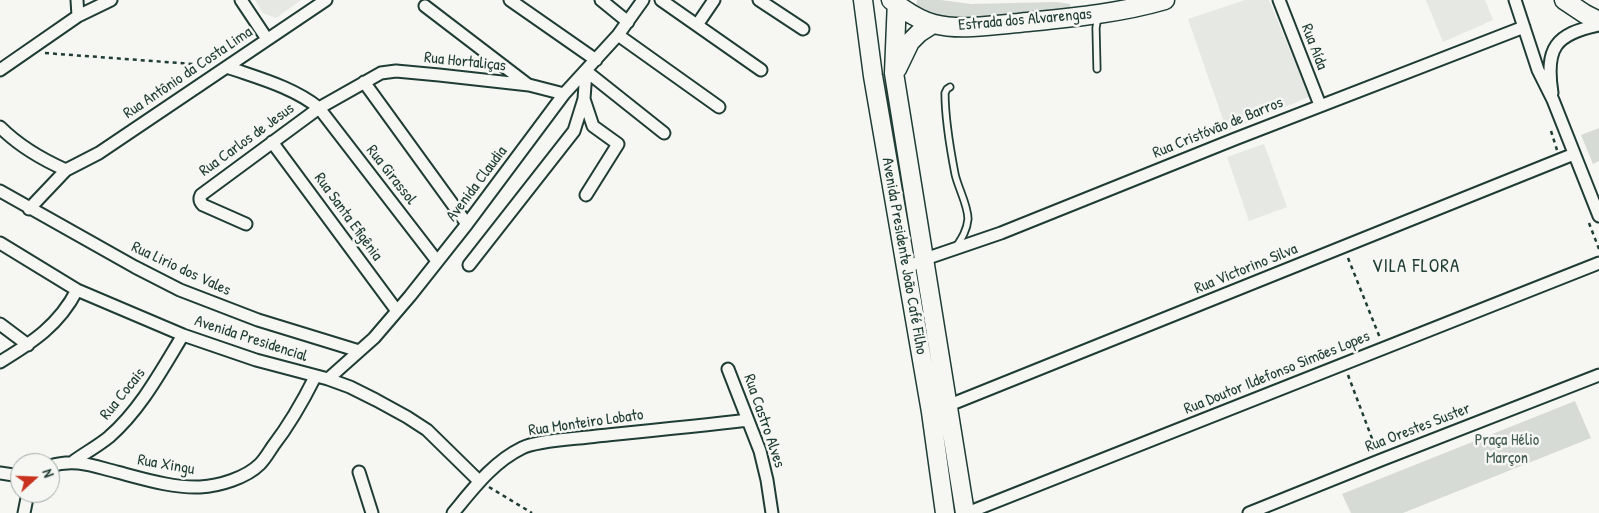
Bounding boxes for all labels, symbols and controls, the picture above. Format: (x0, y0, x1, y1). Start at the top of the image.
street label: Estrada dos Alvarengas (957, 5, 1093, 35)
street label: Rua Aída (1297, 21, 1331, 73)
street label: Rua Antônio da Costa Lima (120, 23, 256, 123)
street label: Rua Hortaliças (423, 48, 507, 76)
street label: Rua Cristóvão de Barros (1150, 93, 1286, 163)
street label: Rua Carlos de Jesus (196, 99, 298, 181)
street label: Rua Girassol (362, 141, 420, 209)
street label: Avenida Claudia (442, 143, 512, 225)
street label: Avenida Presidente João Café Filho (877, 156, 931, 356)
street label: Rua Santa Efigênia (310, 169, 386, 265)
street label: Rua Lirio dos Vales (128, 238, 234, 300)
street label: Rua Victorino Silva (1192, 240, 1300, 298)
district label: VILA FLORA (1370, 256, 1462, 278)
street label: Avenida Presidencial (192, 312, 310, 366)
street label: Rua Doutor Ildefonso Simões Lopes (1181, 327, 1373, 419)
street label: Rua Cocais (96, 364, 150, 424)
street label: Rua Castro Alves (739, 372, 789, 470)
street label: Rua Orestes Suster (1363, 399, 1473, 457)
street label: Rua Monteiro Lobato (527, 405, 645, 441)
park label: Praça Hélio Marçon (1475, 431, 1539, 469)
street label: Rua Xingu (136, 451, 196, 479)
north arrow (10, 453, 60, 503)
text: N (38, 466, 59, 480)

